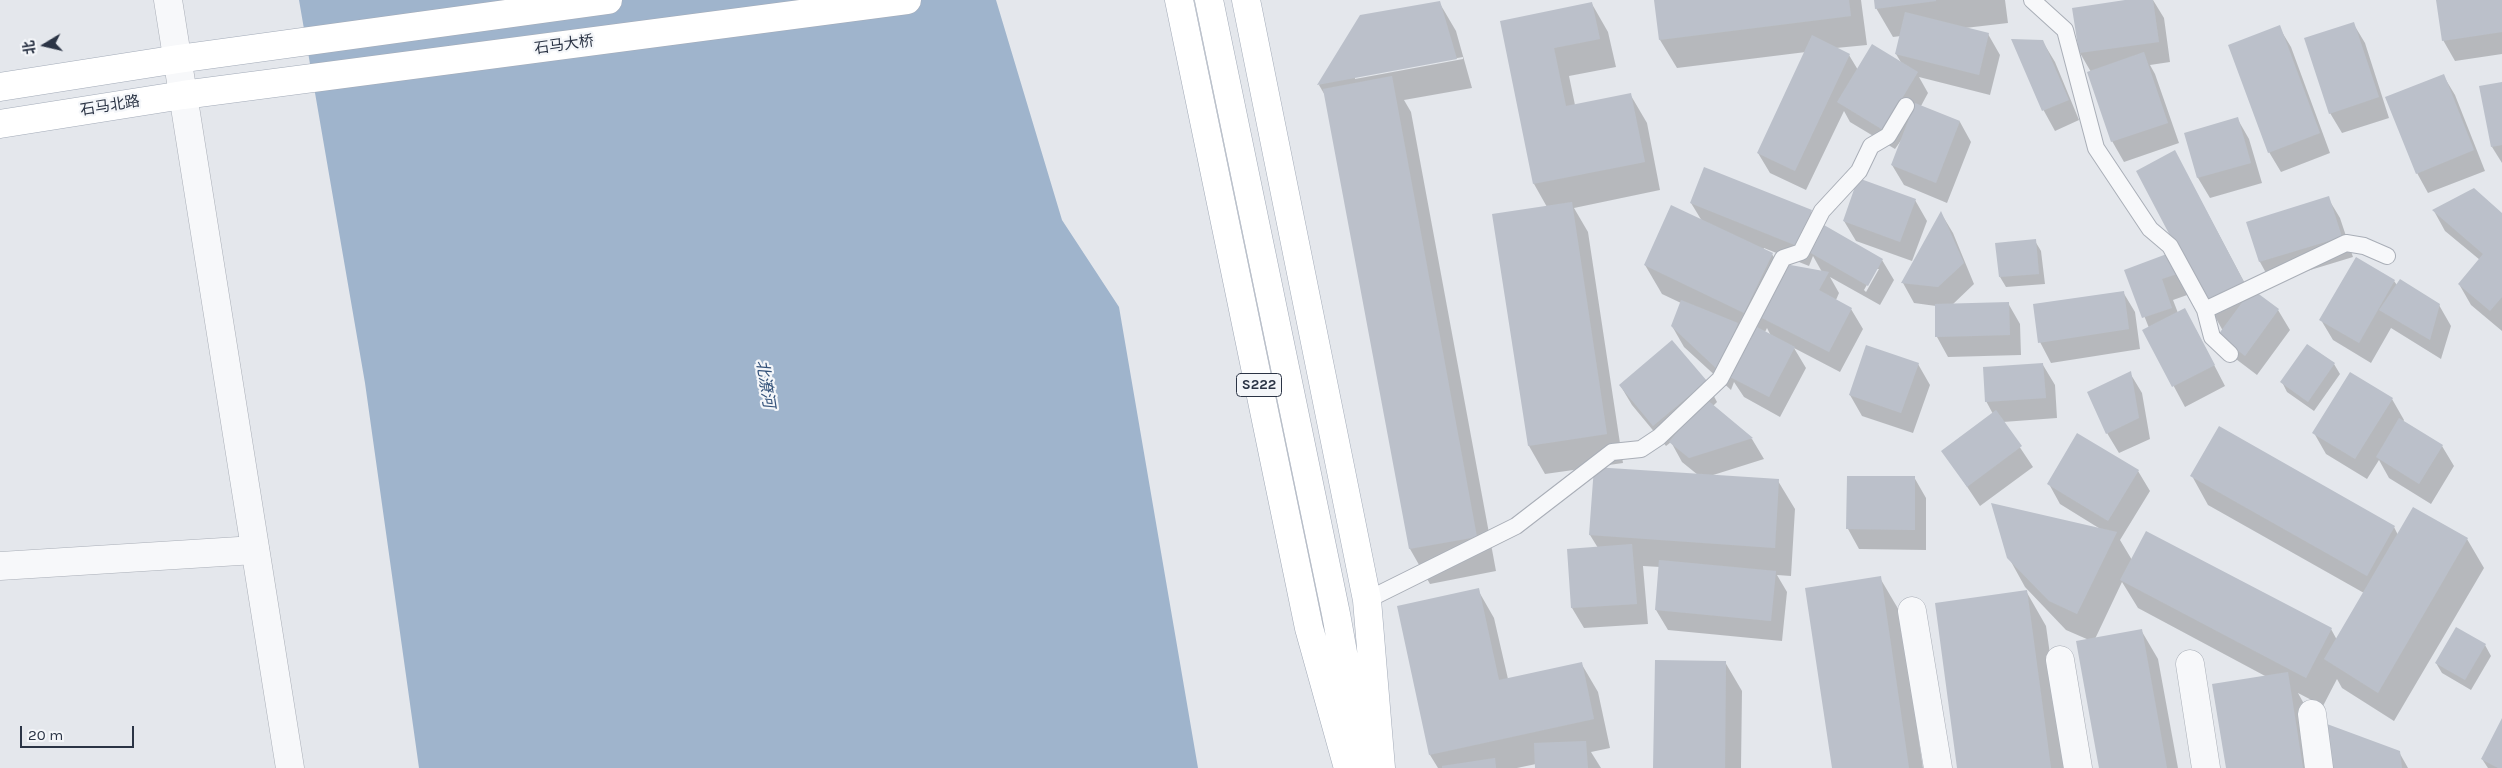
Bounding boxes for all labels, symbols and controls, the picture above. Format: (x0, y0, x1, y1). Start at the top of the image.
north arrow (20, 20, 70, 70)
street label: 石马大桥 (533, 32, 595, 58)
text: 北 (20, 39, 39, 56)
street label: 石马北路 (79, 92, 141, 120)
water label: 北潦河 (752, 359, 778, 409)
road number: S222 (1236, 374, 1282, 396)
scale bar (22, 716, 136, 748)
text: 20 m (28, 726, 63, 744)

